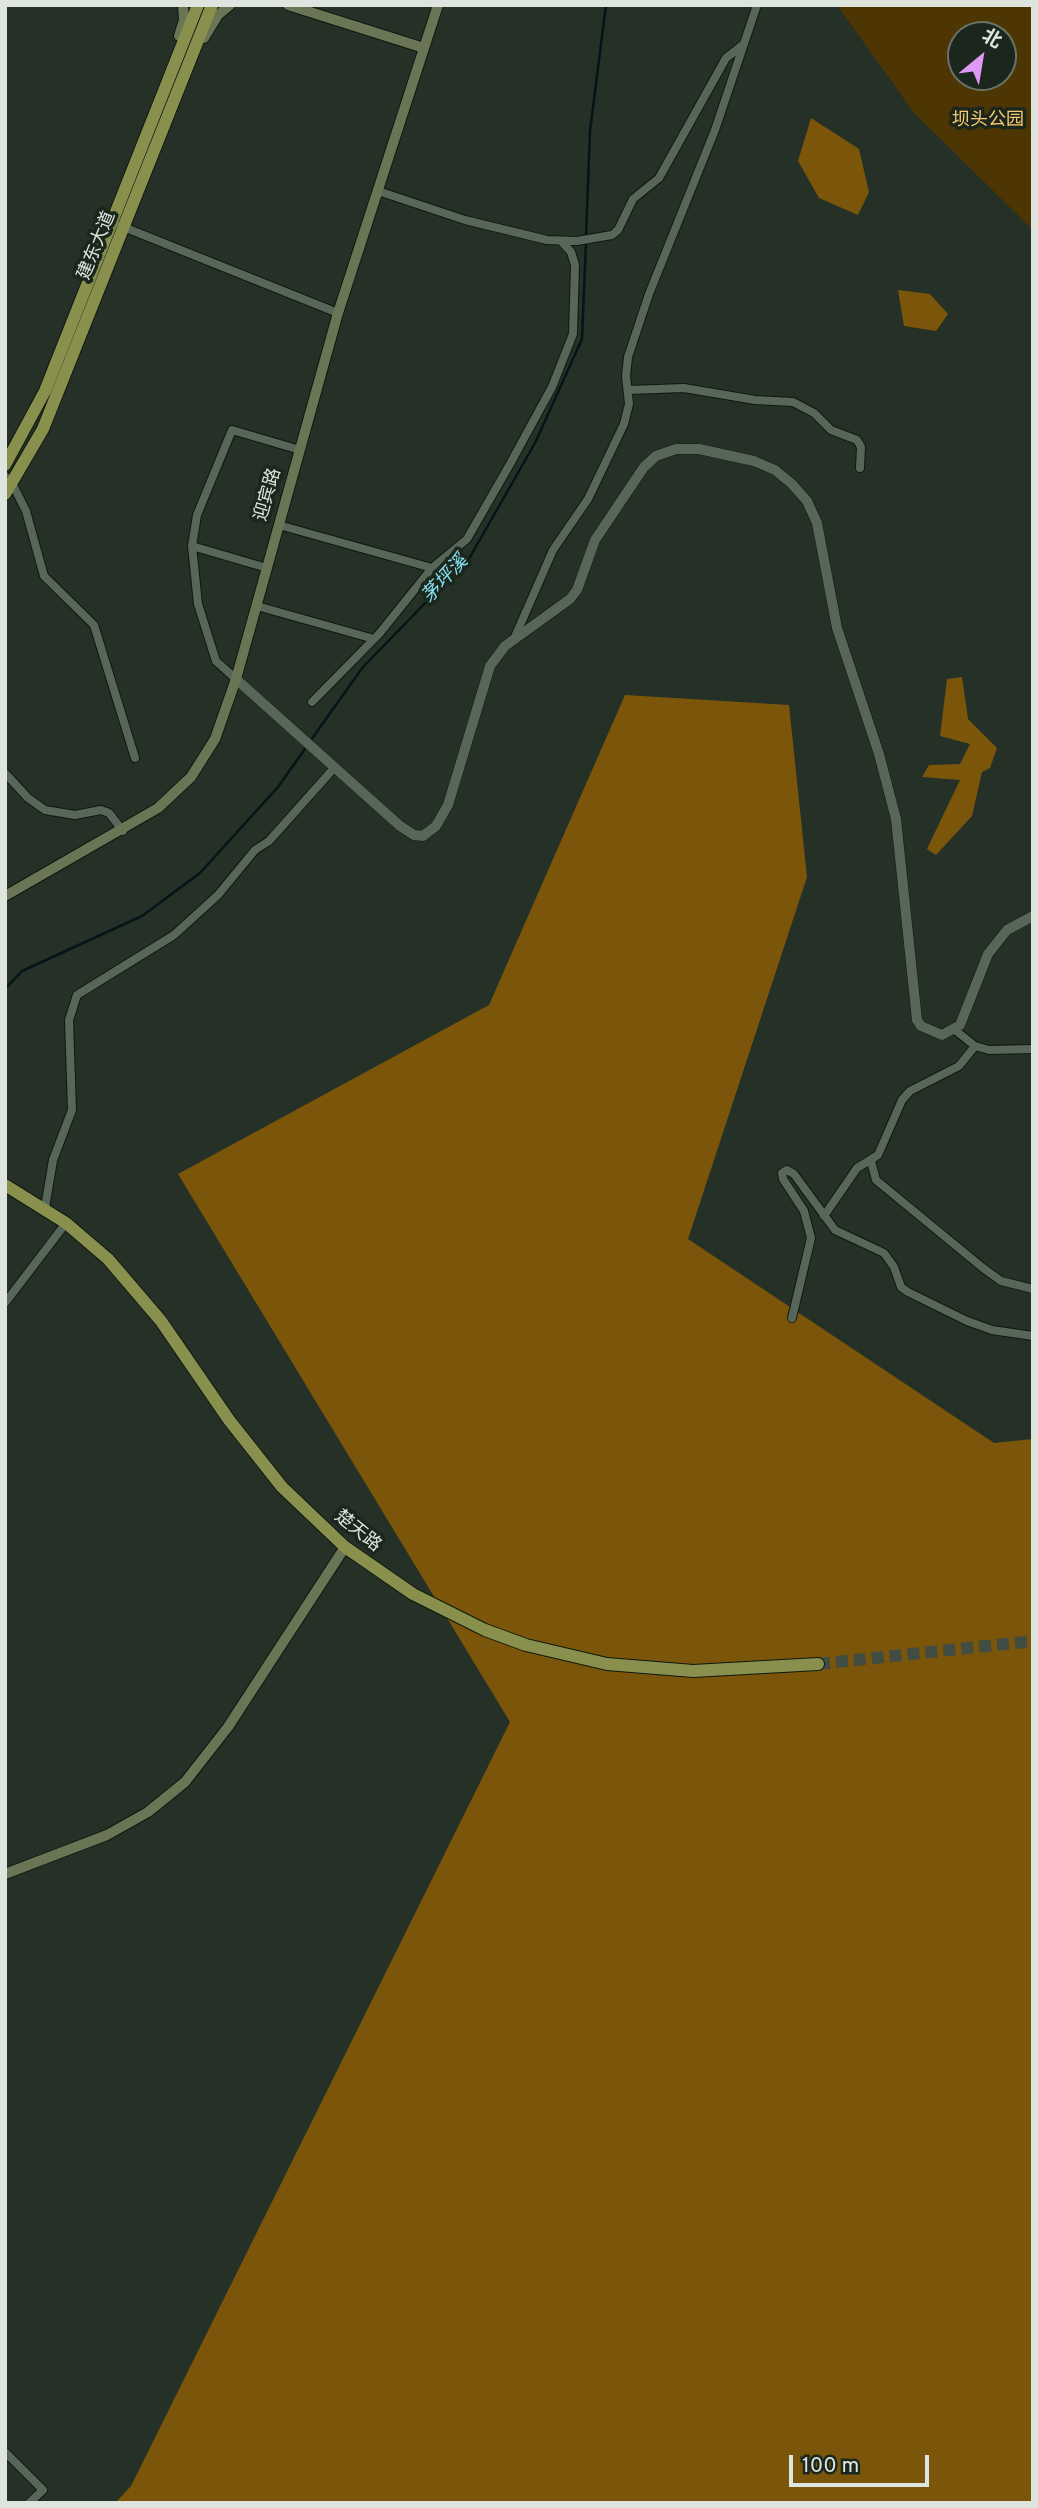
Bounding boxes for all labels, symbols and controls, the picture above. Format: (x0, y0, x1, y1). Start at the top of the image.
north arrow (947, 21, 1017, 91)
text: 北 (977, 24, 1006, 55)
park label: 坝头公园 (952, 110, 1024, 132)
street label: 建东大道 (75, 209, 121, 283)
street label: 迎宾路 (251, 466, 287, 524)
water label: 茅坪溪 (418, 551, 474, 609)
street label: 楚天路 (329, 1507, 385, 1557)
scale bar (793, 2442, 933, 2486)
text: 100 m (802, 2453, 859, 2480)

